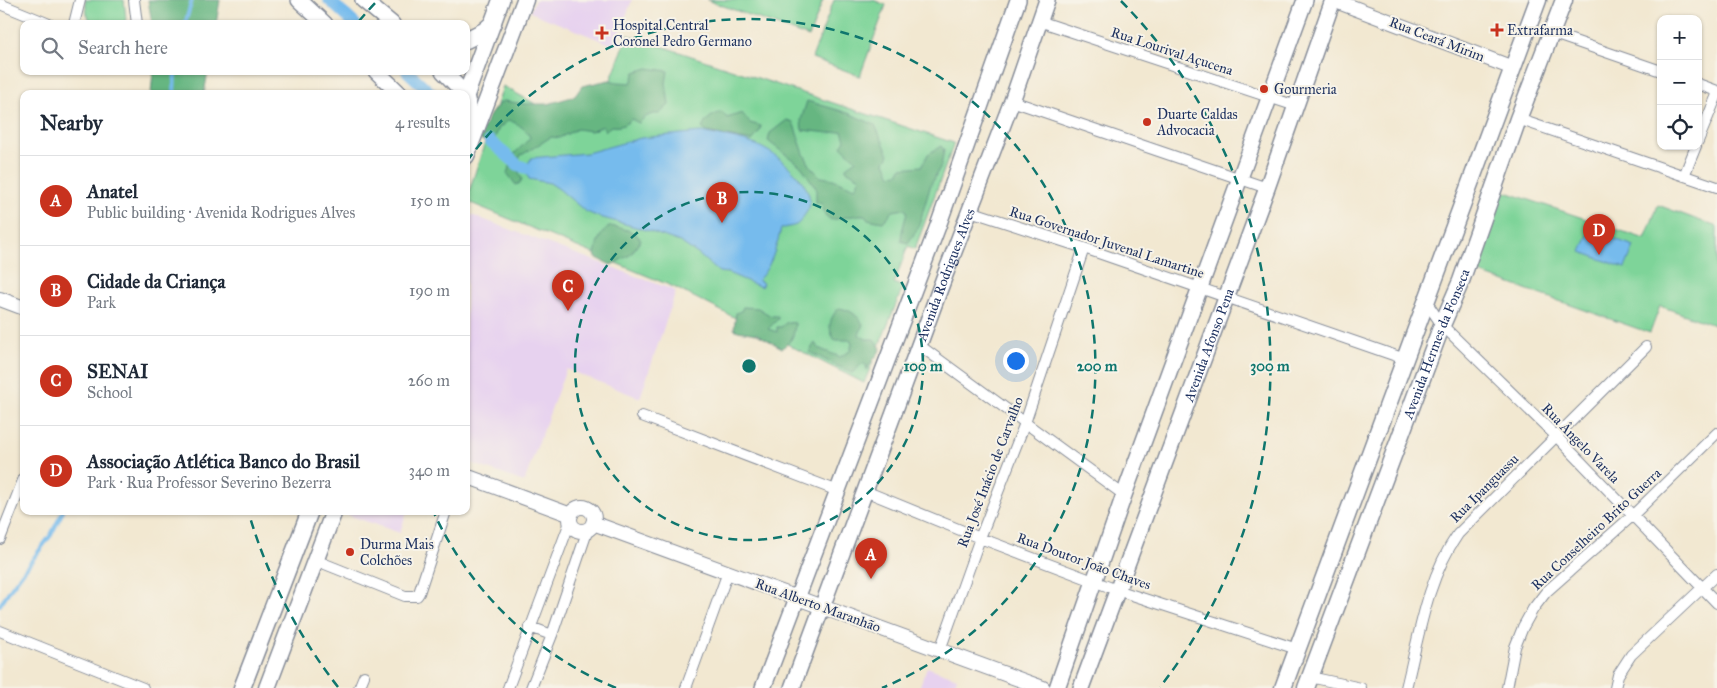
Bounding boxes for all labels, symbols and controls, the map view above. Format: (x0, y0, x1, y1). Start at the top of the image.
street label: Rua Ceará Mirim (1387, 13, 1487, 66)
map controls (1657, 15, 1702, 150)
button: + (1657, 15, 1702, 60)
place label: Hospital Central Coronel Pedro Germano (613, 17, 752, 50)
search box (20, 20, 470, 75)
place label: Extrafarma (1507, 22, 1573, 39)
street label: Rua Lourival Açucena (1109, 24, 1235, 79)
marker: Extrafarma (1491, 24, 1503, 36)
marker: Hospital Central Coronel Pedro Germano (595, 26, 609, 40)
icon: search (38, 34, 66, 62)
text: Search here (78, 36, 168, 59)
button: − (1657, 60, 1702, 105)
place label: Gourmeria (1274, 81, 1337, 98)
marker: Gourmeria (1258, 83, 1270, 95)
button: locate (1657, 105, 1702, 150)
place label: Duarte Caldas Advocacia (1156, 106, 1238, 139)
text: Nearby (40, 110, 103, 136)
text: 4 results (395, 113, 450, 132)
marker: Duarte Caldas Advocacia (1141, 116, 1153, 128)
text: Anatel (87, 180, 138, 203)
pin: B (706, 182, 738, 223)
text: A (51, 191, 61, 210)
text: 150 m (410, 191, 450, 210)
text: Public building · Avenida Rodrigues Alves (87, 203, 355, 222)
street label: Rua Governador Juvenal Lamartine (1007, 203, 1207, 283)
street label: Avenida Rodrigues Alves (913, 206, 979, 344)
pin: D (1583, 214, 1615, 255)
street label: Avenida Hermes da Fonseca (1399, 267, 1474, 422)
text: Cidade da Criança (87, 270, 226, 293)
pin: C (552, 270, 584, 311)
text: B (51, 281, 61, 300)
text: 190 m (409, 281, 450, 300)
street label: Avenida Afonso Pena (1180, 286, 1238, 405)
text: Park (87, 293, 116, 312)
your location (1003, 348, 1029, 374)
centre of rings (740, 357, 758, 375)
text: 100 m (903, 357, 943, 375)
text: 200 m (1077, 357, 1118, 375)
text: 300 m (1250, 357, 1290, 376)
text: SENAI (87, 360, 148, 383)
text: C (51, 371, 61, 390)
text: 260 m (408, 371, 450, 390)
text: School (87, 383, 132, 402)
street label: Rua José Inácio de Carvalho (954, 394, 1028, 550)
street label: Rua Ângelo Varela (1538, 399, 1624, 487)
text: Associação Atlética Banco do Brasil (87, 450, 360, 473)
street label: Rua Ipanguassu (1446, 450, 1523, 526)
text: D (50, 461, 62, 480)
text: 340 m (408, 461, 450, 480)
street label: Rua Conselheiro Brito Guerra (1528, 465, 1665, 594)
text: Park · Rua Professor Severino Bezerra (87, 473, 331, 492)
street label: Rua Doutor João Chaves (1014, 529, 1153, 595)
place label: Durma Mais Colchões (360, 536, 434, 569)
pin: A (855, 538, 887, 579)
marker: Durma Mais Colchões (344, 546, 356, 558)
street label: Rua Alberto Maranhão (753, 575, 883, 636)

